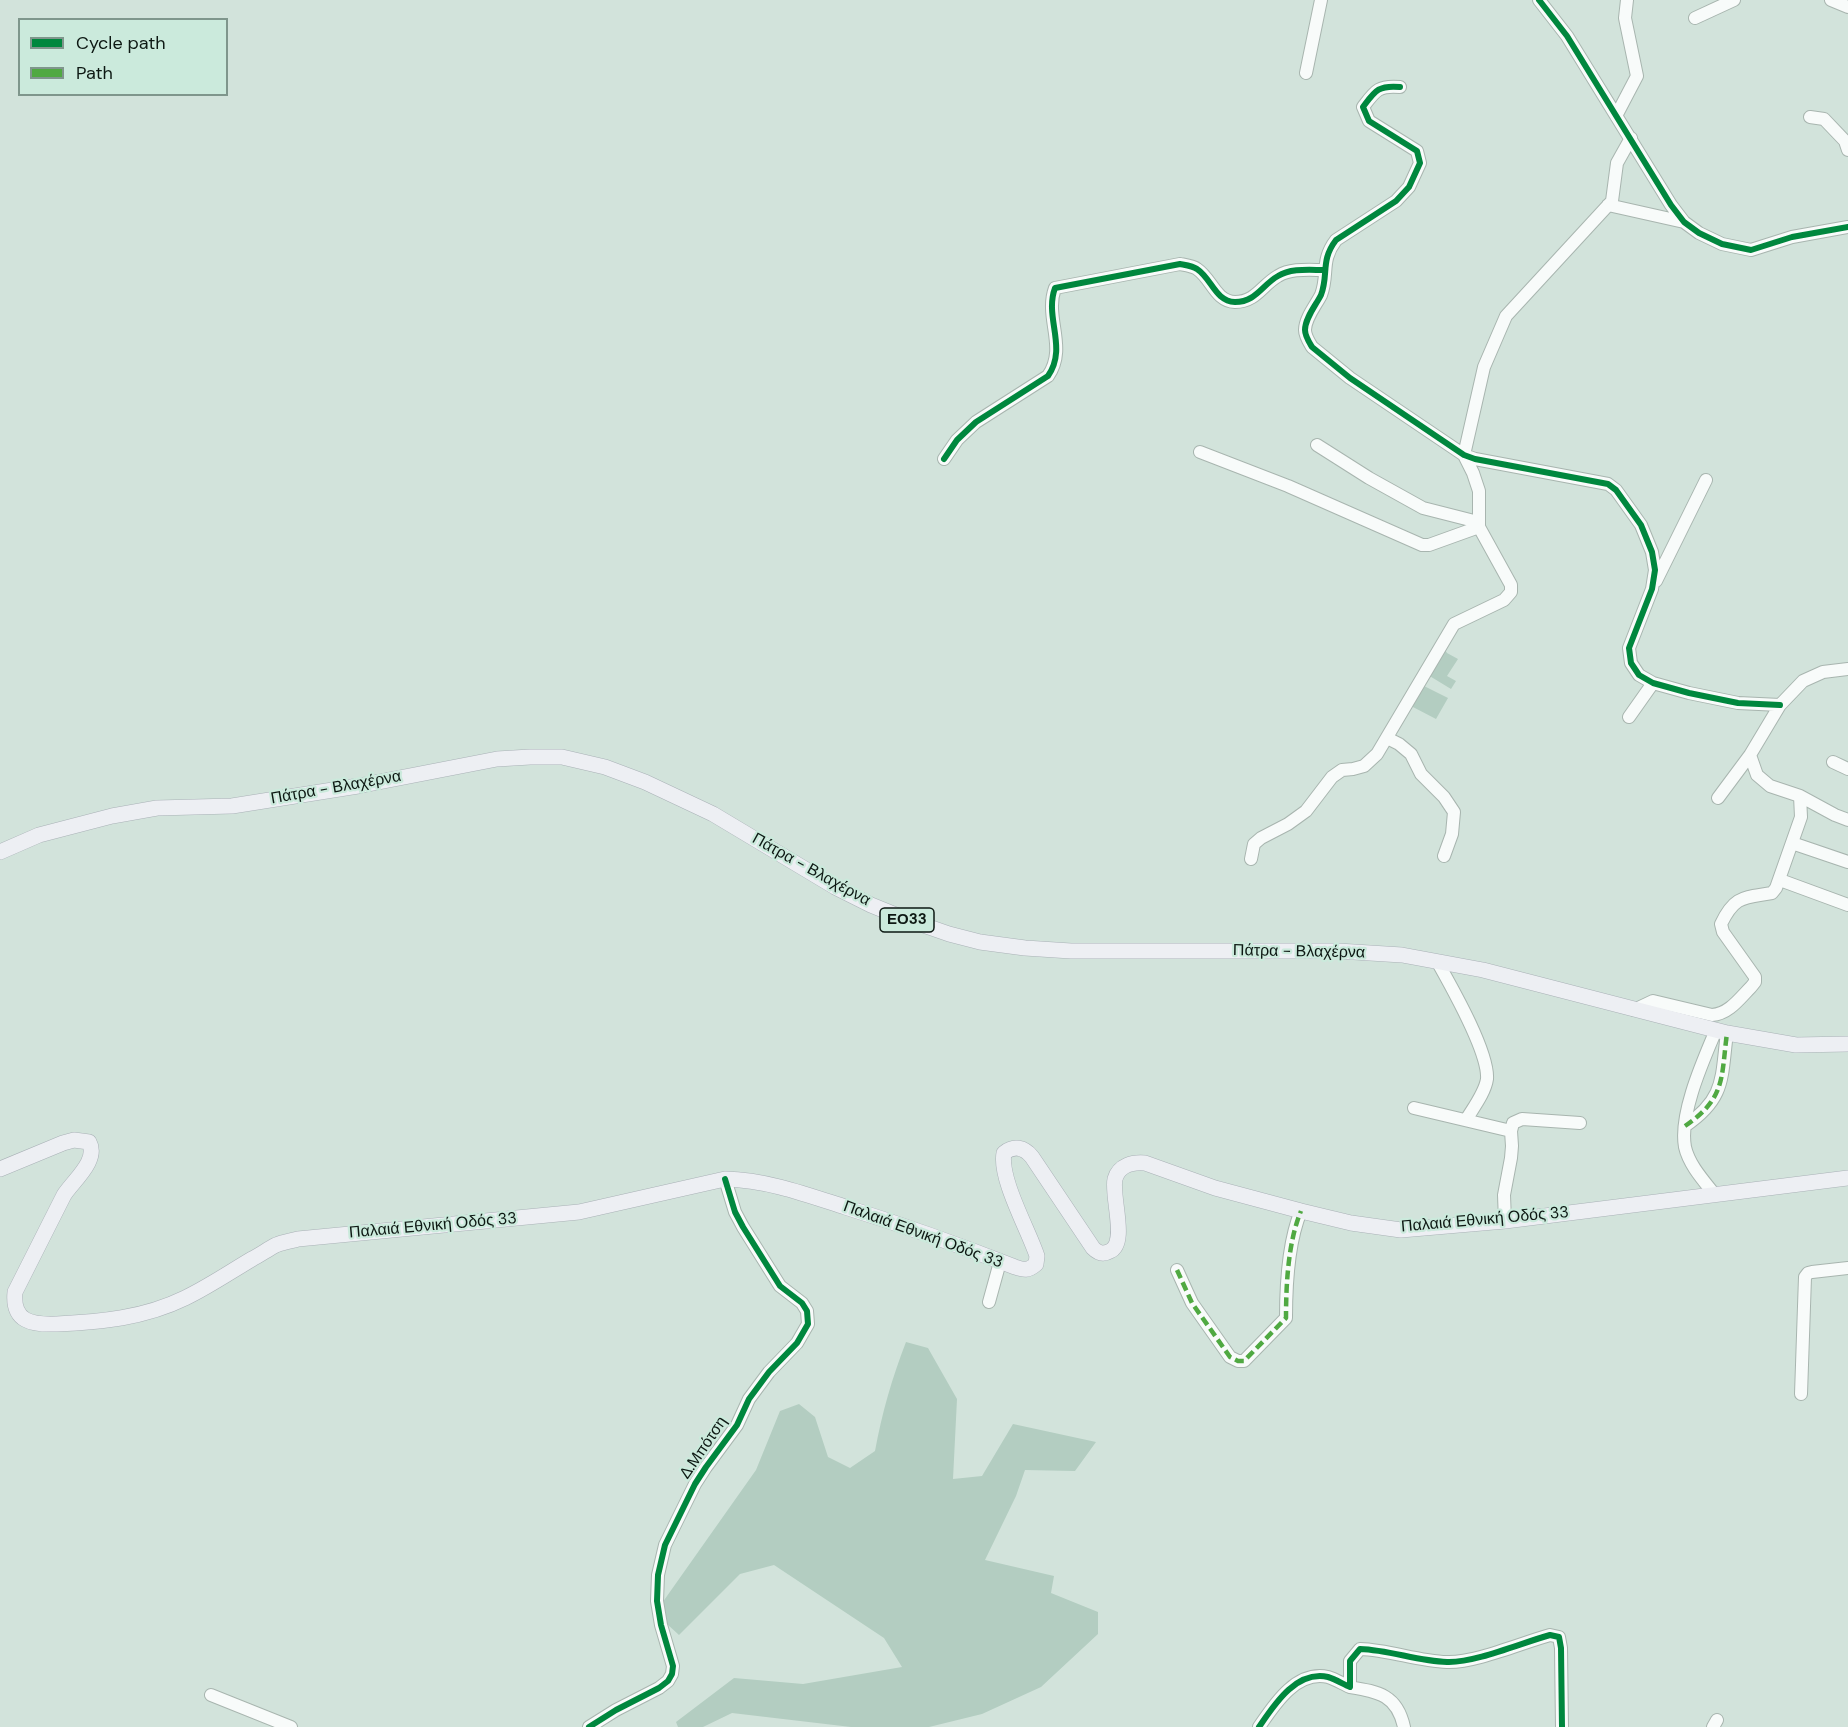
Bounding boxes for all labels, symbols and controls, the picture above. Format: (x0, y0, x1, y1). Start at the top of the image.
legend (18, 18, 228, 96)
text: Cycle path (76, 31, 166, 55)
text: Path (76, 61, 113, 85)
street label: Πάτρα - Βλαχέρνα (269, 767, 403, 809)
street label: Πάτρα - Βλαχέρνα (749, 830, 873, 910)
road number: ΕΟ33 (880, 908, 934, 932)
street label: Πάτρα - Βλαχέρνα (1233, 941, 1365, 963)
street label: Παλαιά Εθνική Οδός 33 (841, 1197, 1005, 1273)
street label: Παλαιά Εθνική Οδός 33 (1400, 1203, 1570, 1237)
street label: Παλαιά Εθνική Οδός 33 (348, 1209, 518, 1243)
street label: Δ.Μπότση (676, 1413, 732, 1483)

